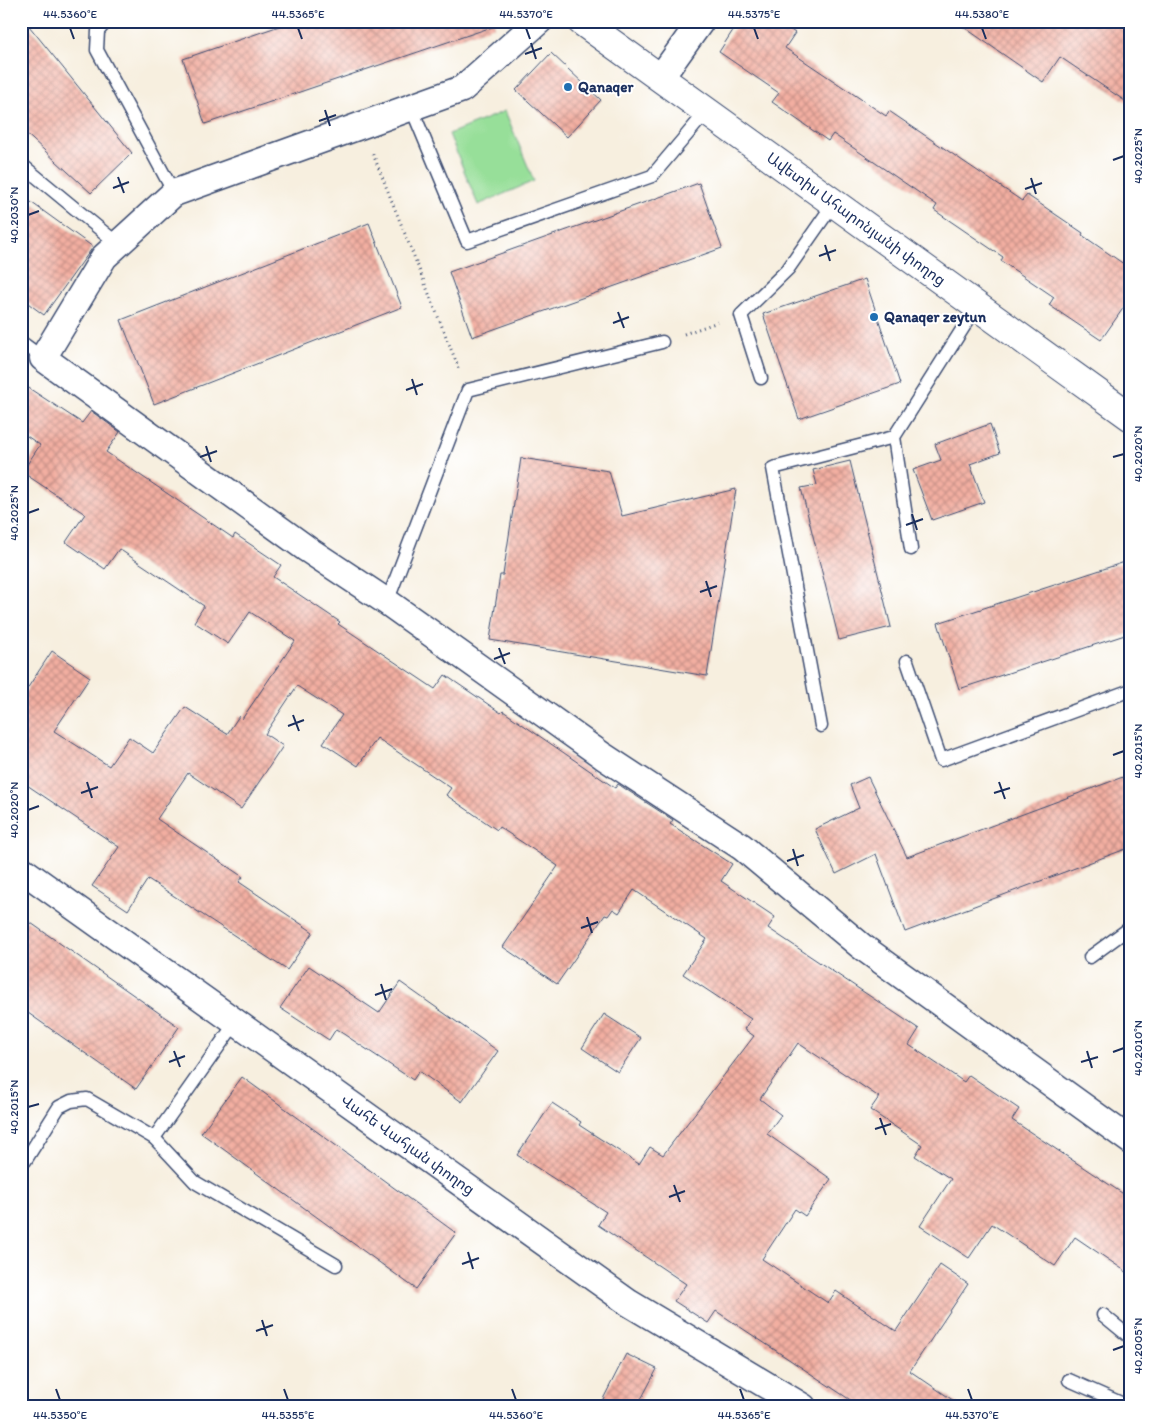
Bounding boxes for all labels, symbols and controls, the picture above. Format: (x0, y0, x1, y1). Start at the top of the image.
text: 44.5360°E (43, 7, 97, 21)
text: 44.5365°E (271, 7, 325, 21)
text: 44.5370°E (499, 7, 553, 21)
text: 44.5375°E (728, 7, 781, 21)
text: 44.5380°E (955, 7, 1010, 21)
place label: Qanaqer (578, 78, 634, 97)
marker: Qanaqer (562, 81, 574, 93)
text: 40.2025°N (1131, 128, 1145, 184)
street label: Ավետիս Ահարոնյանի փողոց (763, 149, 949, 290)
text: 40.2030°N (7, 187, 21, 243)
place label: Qanaqer zeytun (884, 308, 987, 327)
marker: Qanaqer zeytun (868, 311, 880, 323)
text: 40.2020°N (1131, 426, 1145, 482)
text: 40.2025°N (7, 485, 21, 541)
text: 40.2015°N (1131, 724, 1145, 778)
text: 40.2020°N (7, 782, 21, 838)
text: 40.2010°N (1131, 1020, 1145, 1076)
text: 40.2015°N (7, 1080, 21, 1134)
street label: Վահե Վահյան փողոց (337, 1091, 478, 1199)
text: 40.2005°N (1131, 1318, 1145, 1374)
text: 44.5350°E (33, 1408, 87, 1422)
text: 44.5355°E (262, 1408, 315, 1422)
text: 44.5360°E (489, 1408, 543, 1422)
text: 44.5365°E (717, 1408, 771, 1422)
text: 44.5370°E (945, 1408, 999, 1422)

